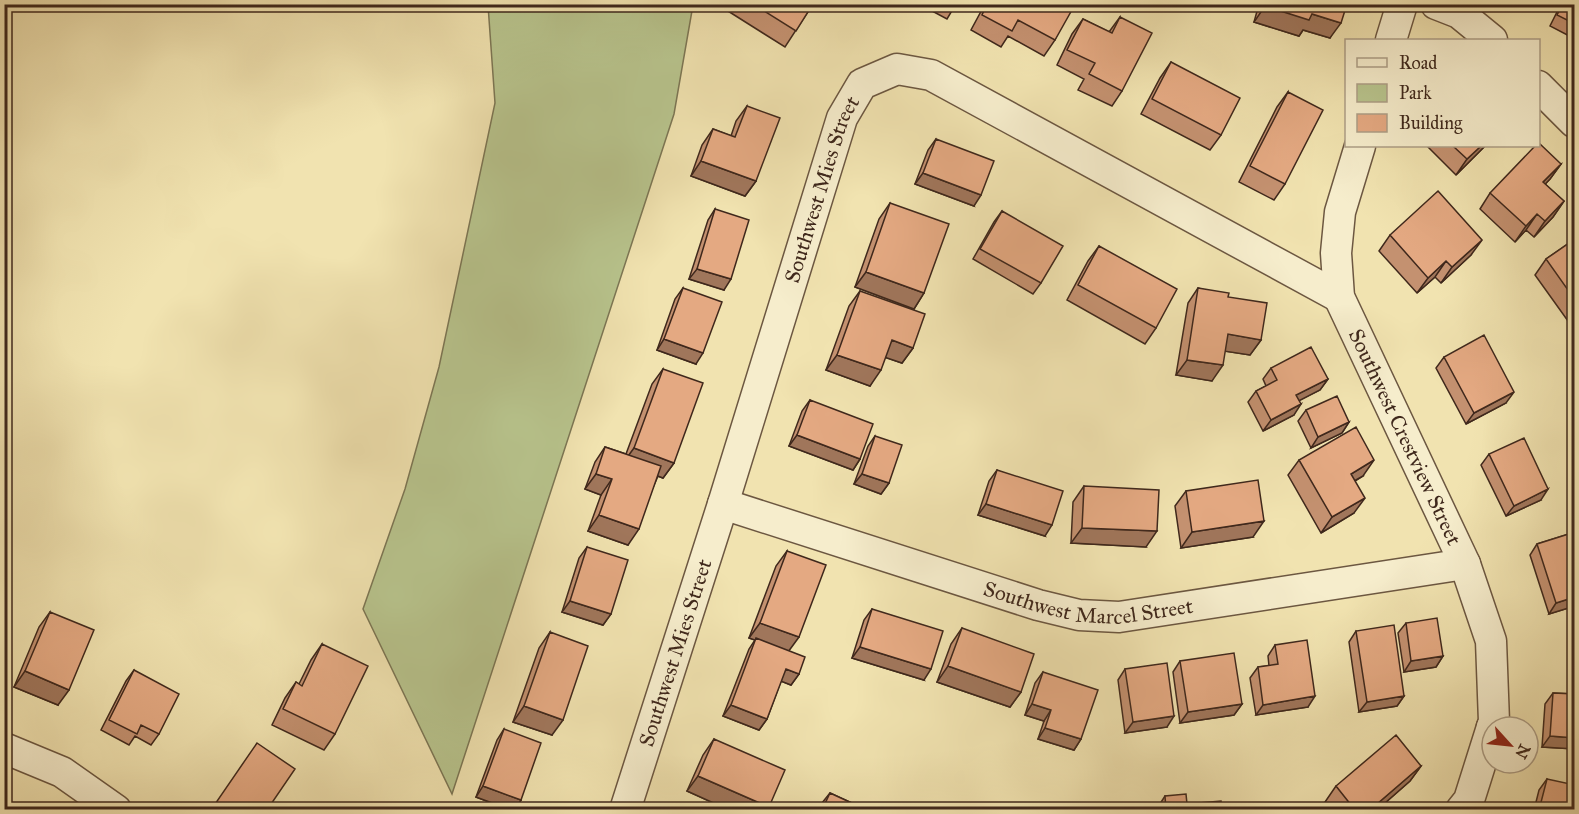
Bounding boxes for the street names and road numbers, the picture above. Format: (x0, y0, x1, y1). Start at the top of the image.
street label: Southwest Mies Street (779, 91, 865, 286)
street label: Southwest Crestview Street (1343, 325, 1467, 550)
street label: Southwest Mies Street (633, 555, 718, 750)
street label: Southwest Marcel Street (980, 575, 1195, 630)

